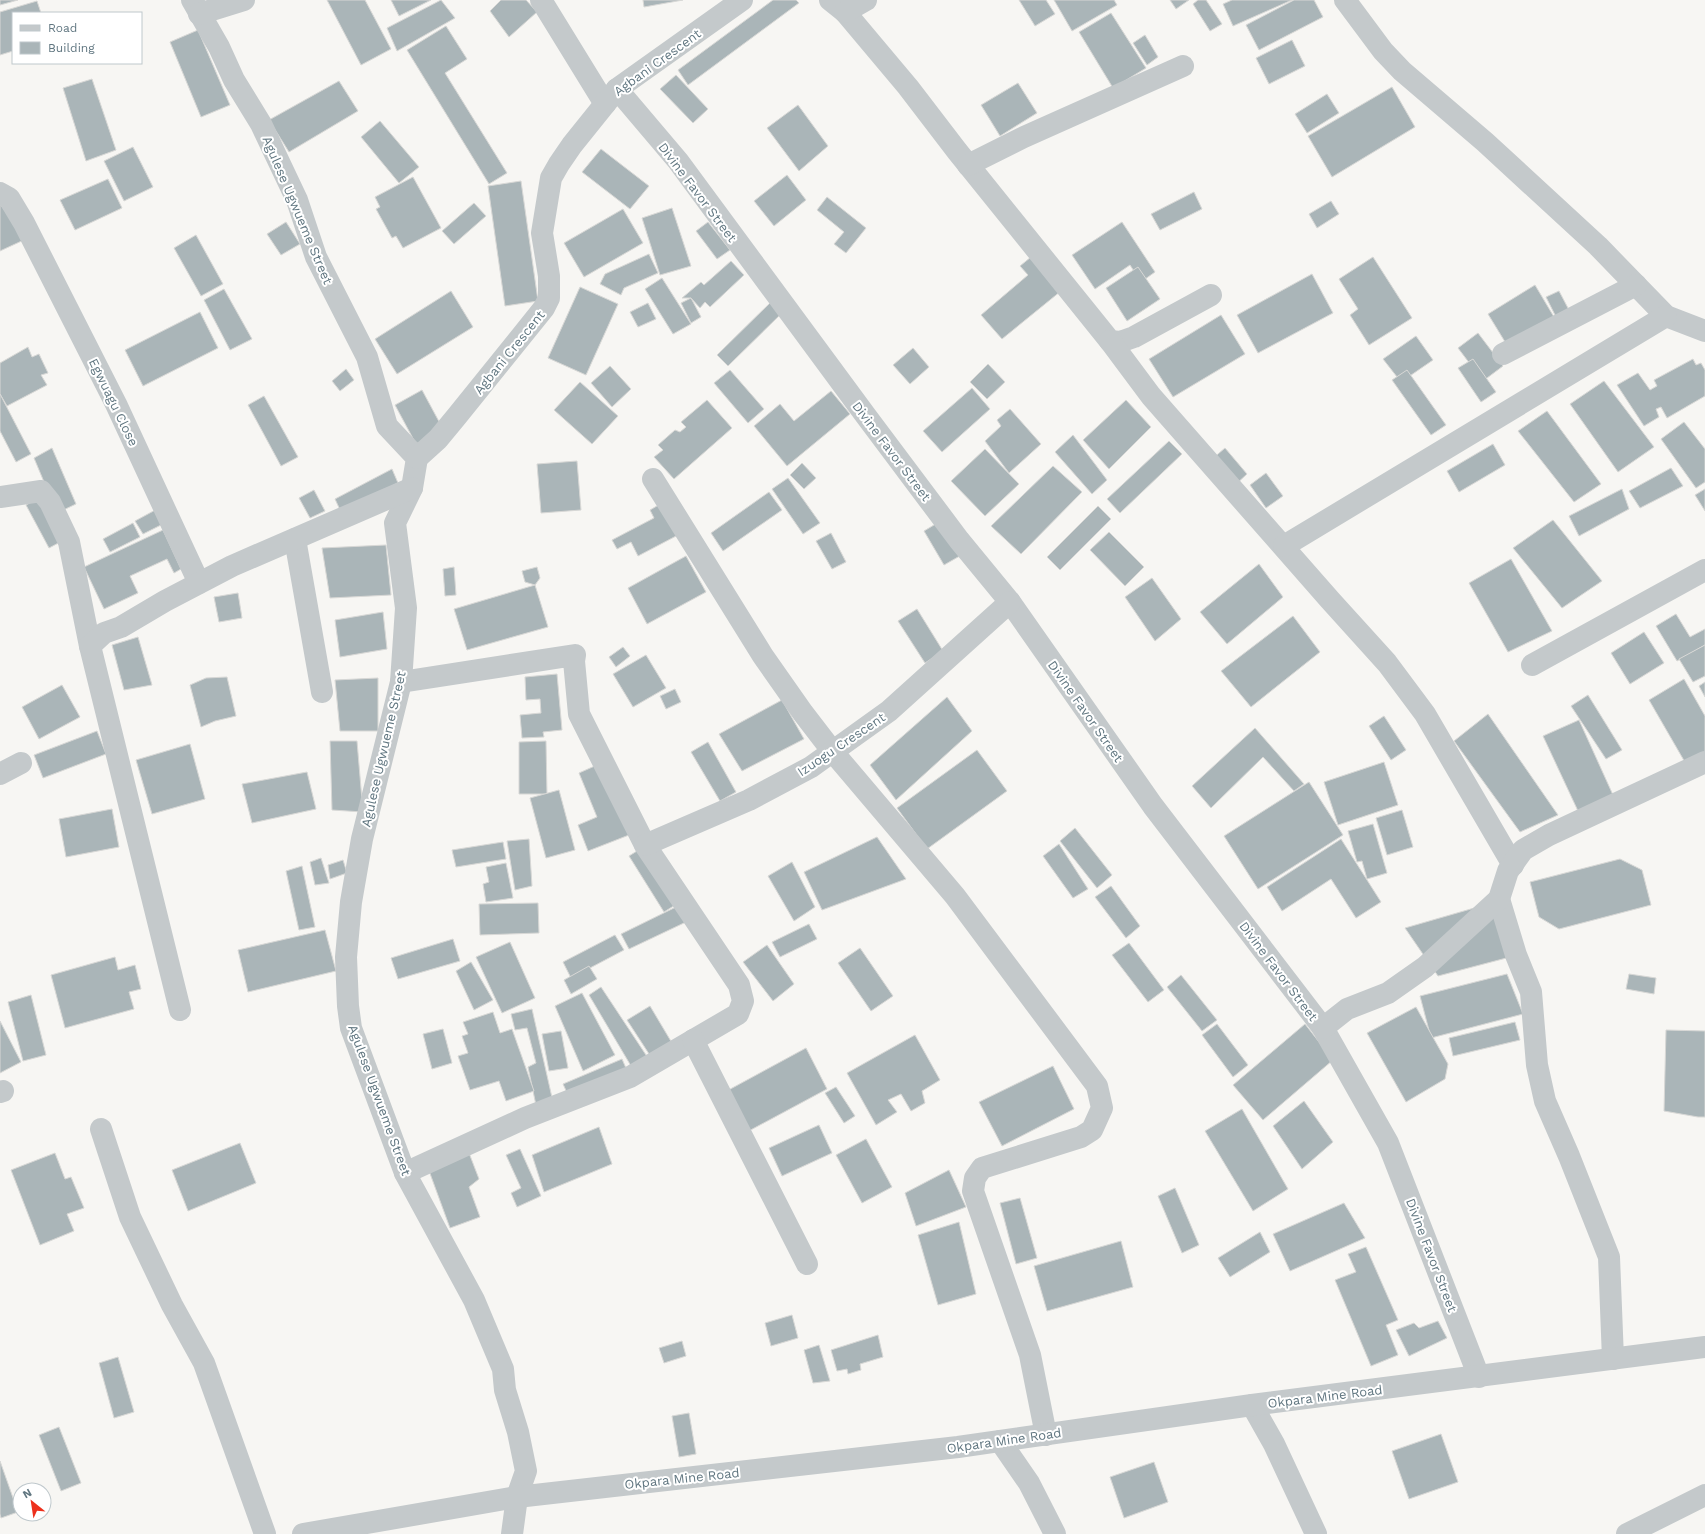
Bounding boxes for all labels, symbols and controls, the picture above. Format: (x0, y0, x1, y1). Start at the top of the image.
legend (12, 12, 142, 64)
text: Road (48, 21, 77, 35)
street label: Agbani Crescent (611, 26, 704, 99)
text: Building (48, 41, 95, 55)
street label: Agulese Ugwueme Street (259, 134, 336, 287)
street label: Divine Favor Street (655, 140, 740, 245)
street label: Agbani Crescent (471, 307, 548, 397)
street label: Egwuagu Close (86, 356, 141, 449)
street label: Divine Favor Street (849, 399, 934, 504)
street label: Divine Favor Street (1045, 658, 1127, 765)
street label: Agulese Ugwueme Street (358, 669, 409, 828)
street label: Izuogu Crescent (795, 709, 888, 779)
street label: Divine Favor Street (1236, 919, 1321, 1024)
street label: Agulese Ugwueme Street (345, 1023, 414, 1178)
street label: Divine Favor Street (1403, 1196, 1460, 1315)
street label: Okpara Mine Road (1267, 1382, 1383, 1411)
street label: Okpara Mine Road (946, 1425, 1062, 1456)
street label: Okpara Mine Road (624, 1465, 740, 1492)
north arrow (12, 1482, 52, 1522)
text: N (20, 1486, 34, 1501)

